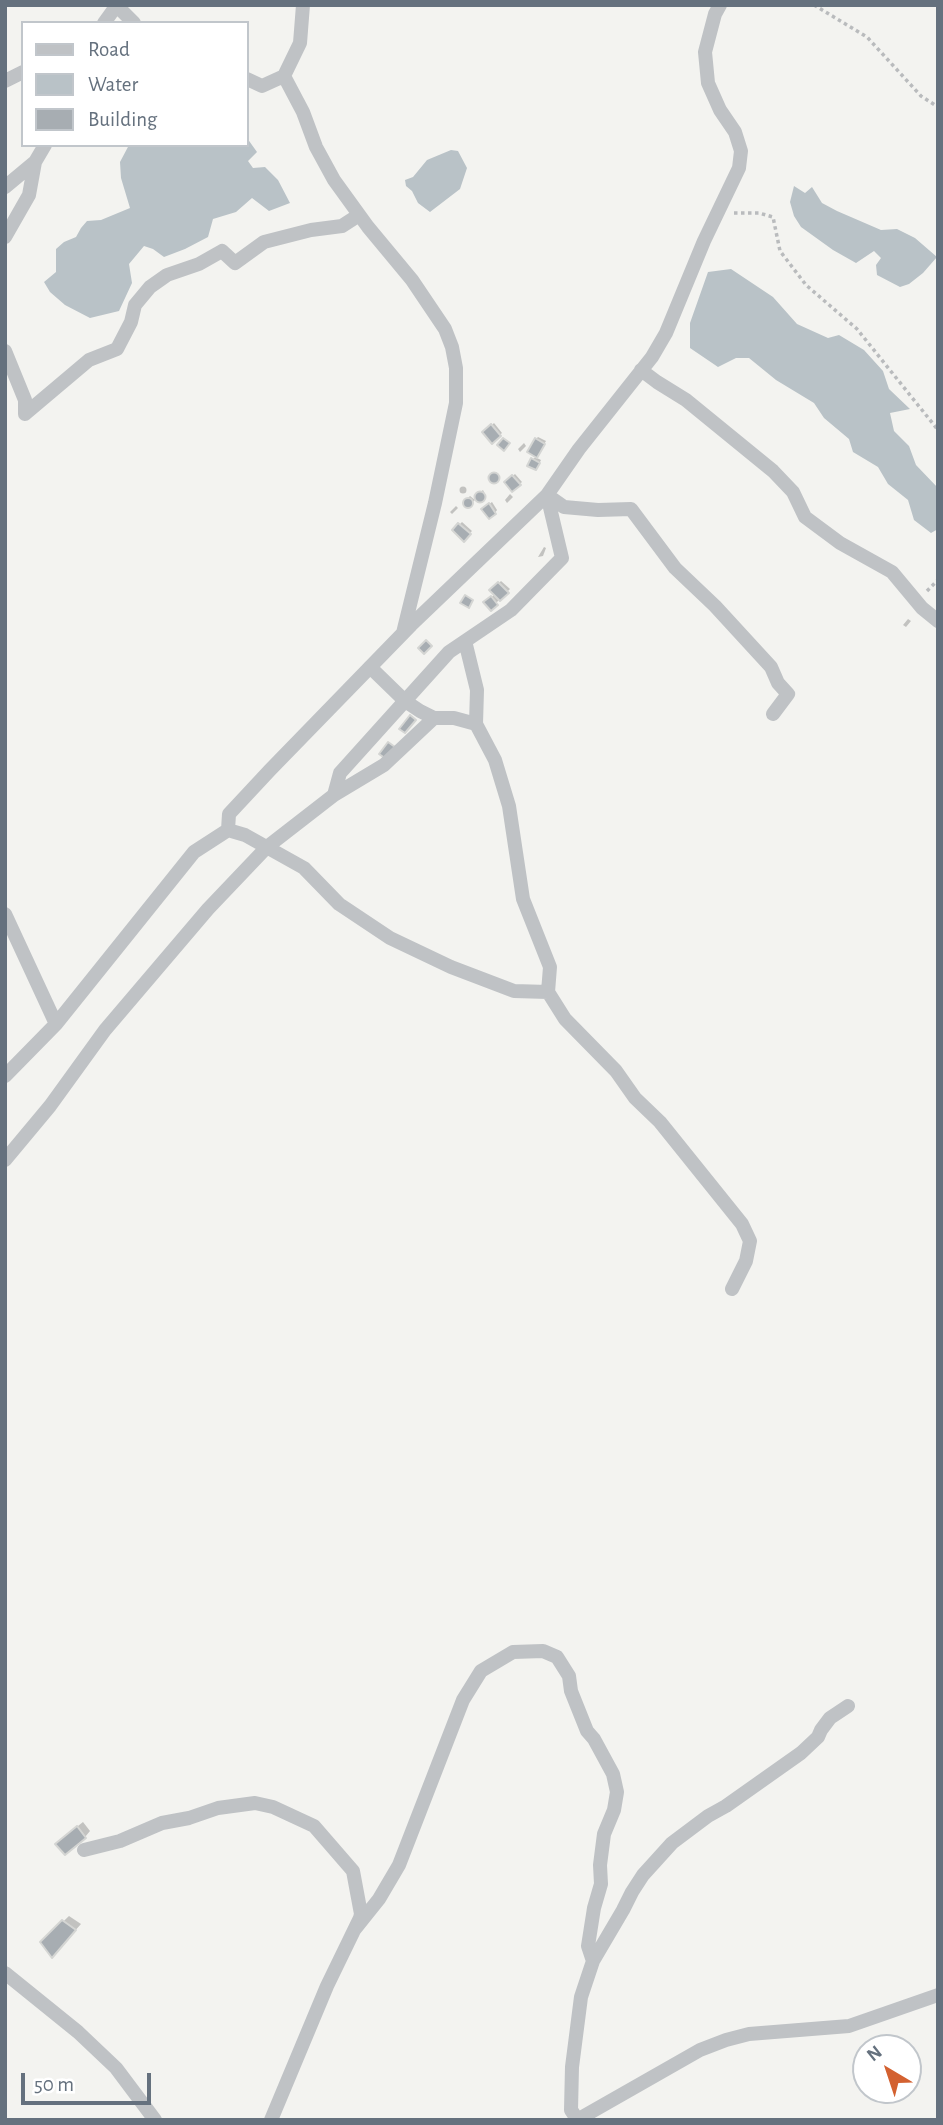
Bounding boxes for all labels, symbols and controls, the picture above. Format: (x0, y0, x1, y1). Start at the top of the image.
legend (21, 21, 248, 147)
text: Road (88, 39, 130, 60)
text: Water (88, 74, 138, 95)
text: Building (88, 109, 157, 130)
north arrow (852, 2034, 922, 2104)
text: N (864, 2042, 886, 2065)
scale bar (24, 2058, 154, 2102)
text: 50 m (34, 2074, 74, 2095)

